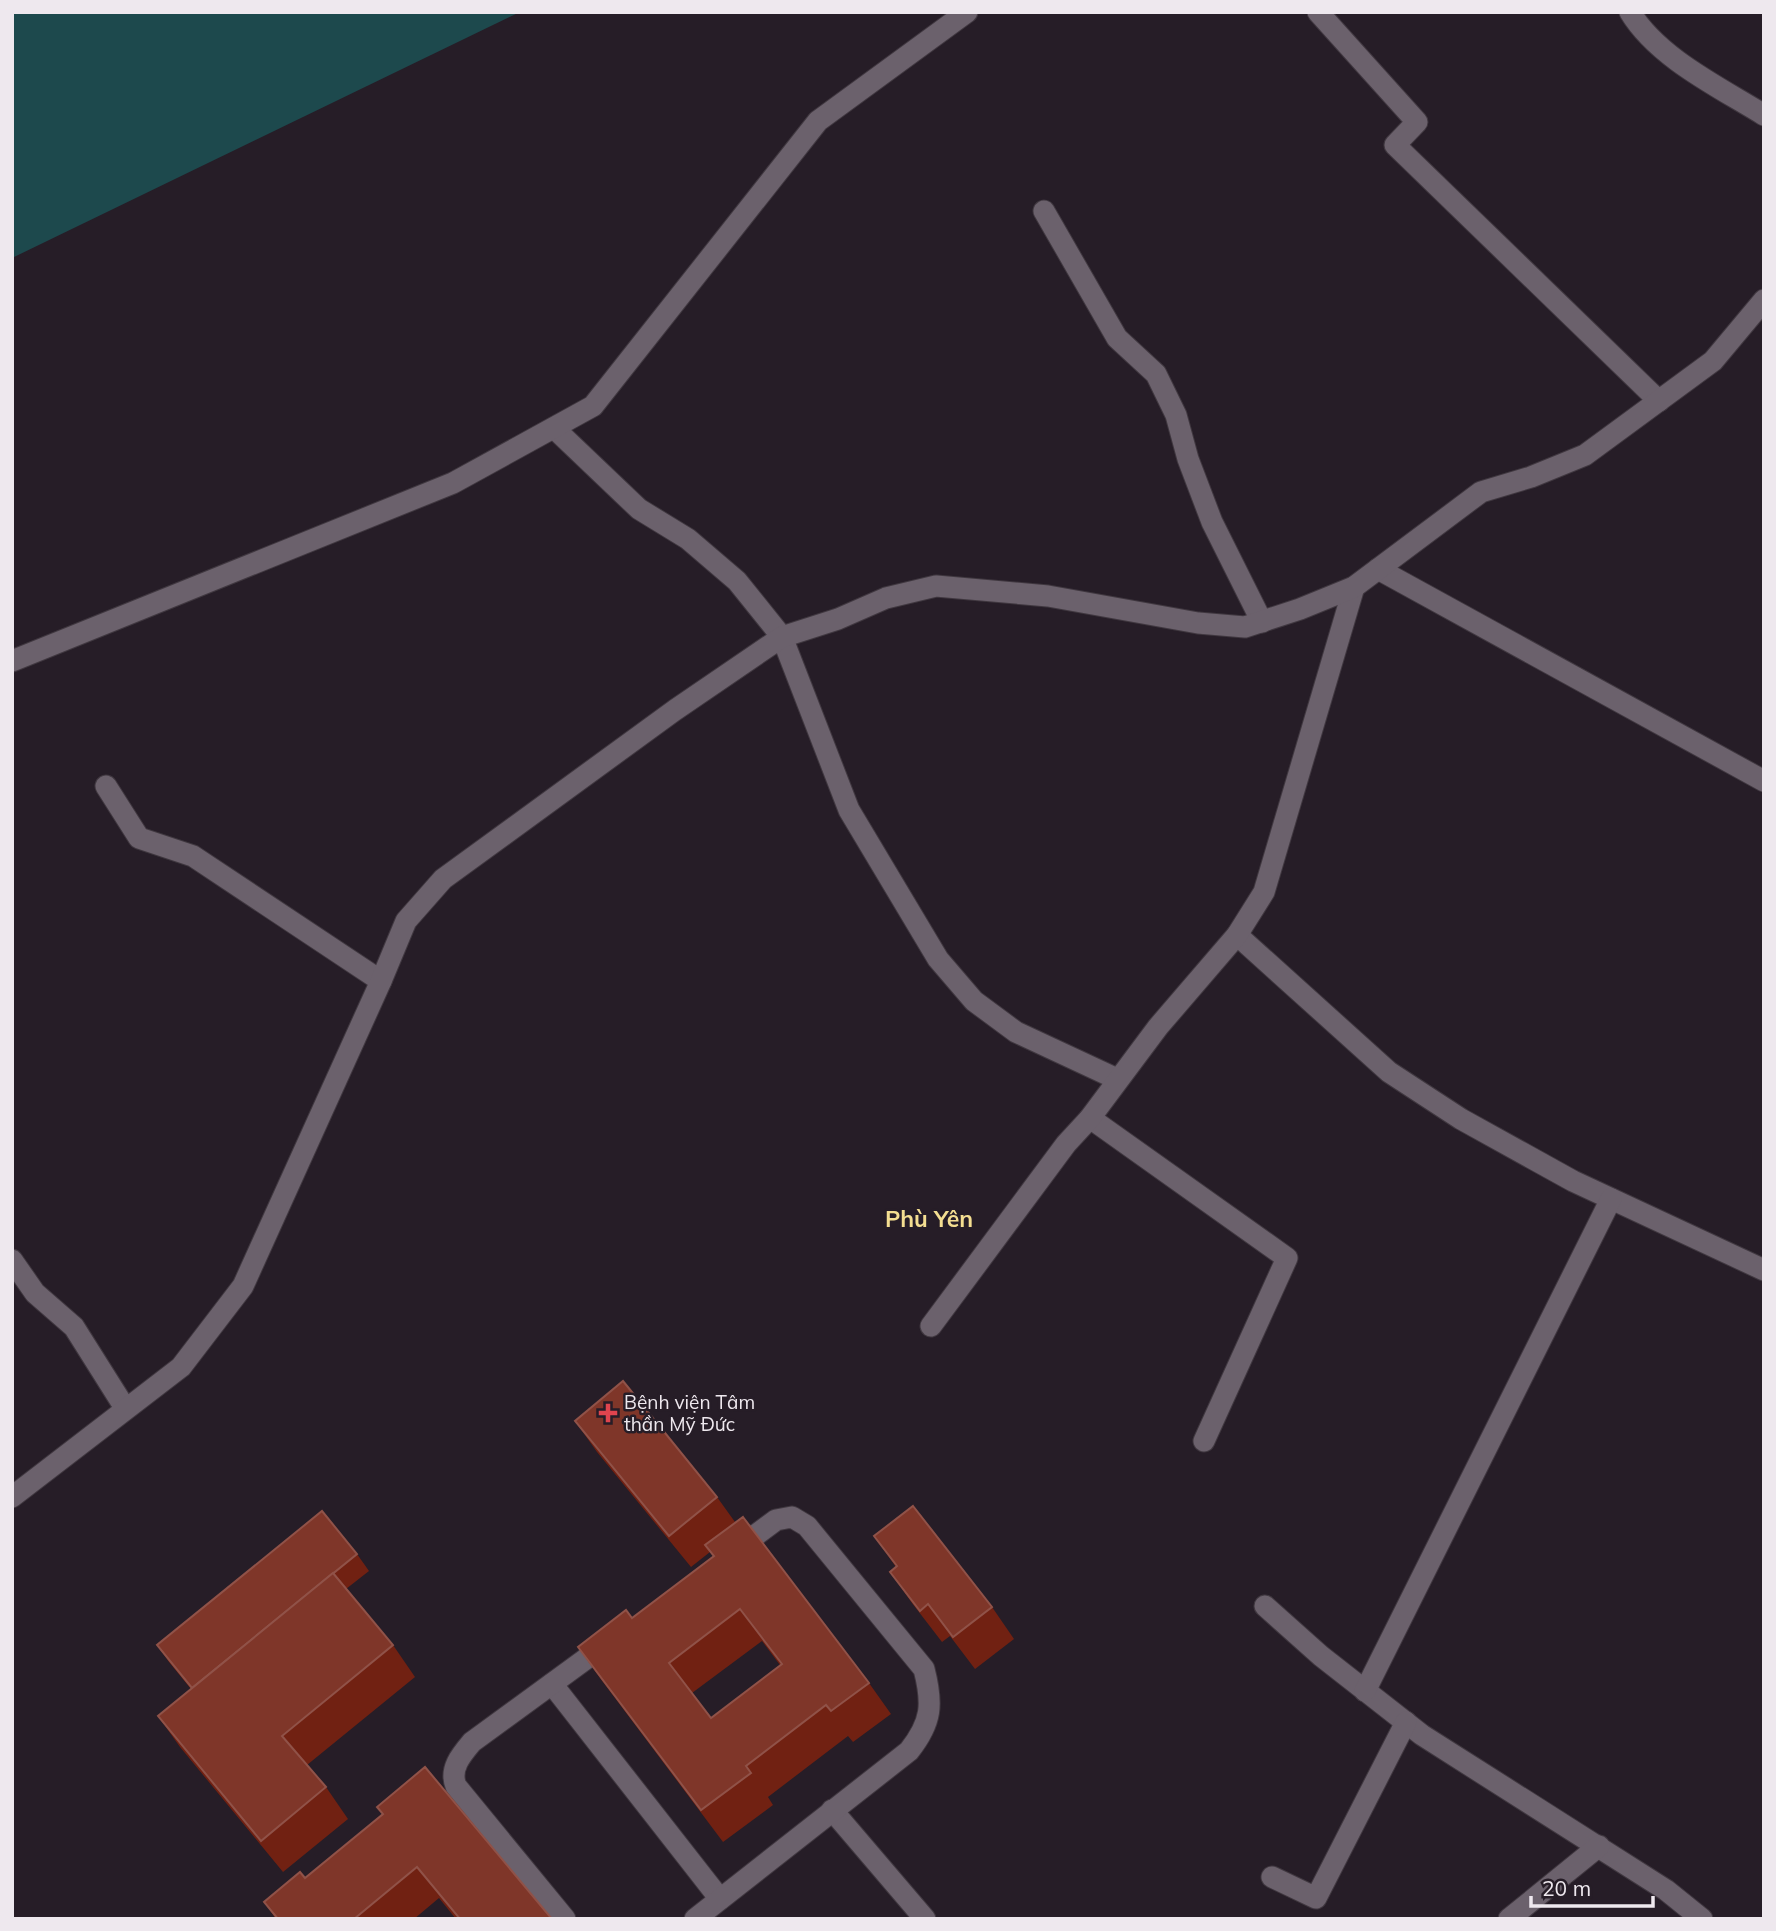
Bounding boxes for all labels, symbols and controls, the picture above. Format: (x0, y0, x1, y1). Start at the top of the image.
district label: Phù Yên (885, 1204, 973, 1233)
place label: Bệnh viện Tâm thần Mỹ Đức (624, 1390, 755, 1436)
marker: Bệnh viện Tâm thần Mỹ Đức (598, 1403, 618, 1423)
scale bar (1531, 1864, 1654, 1908)
text: 20 m (1542, 1875, 1591, 1901)

